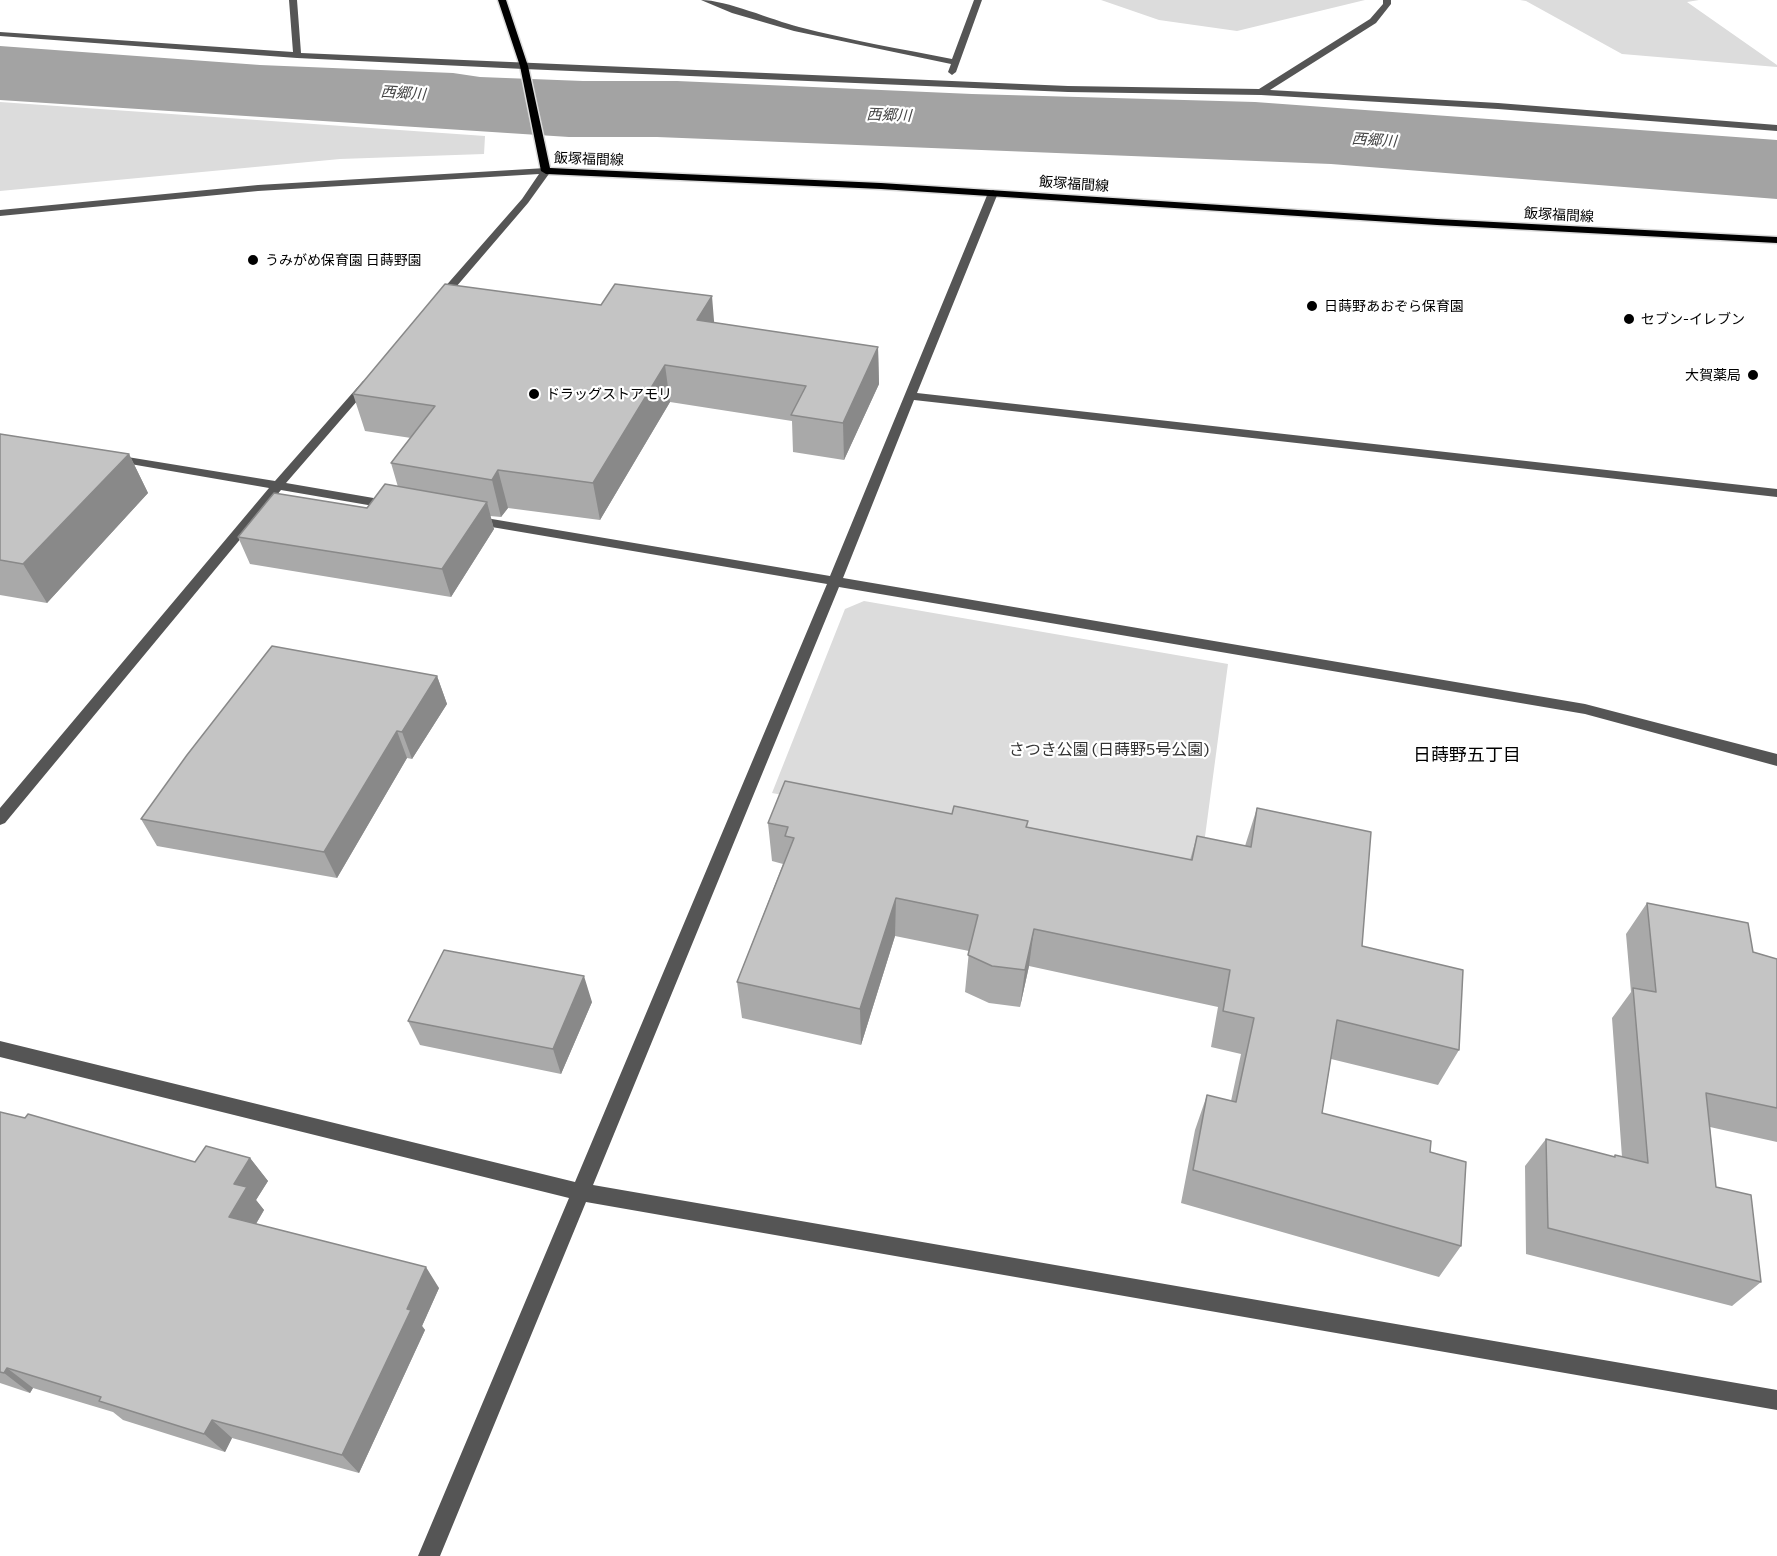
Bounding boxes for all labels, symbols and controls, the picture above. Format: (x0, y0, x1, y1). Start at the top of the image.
water label: 西郷川 (380, 82, 426, 104)
water label: 西郷川 (866, 105, 912, 125)
water label: 西郷川 (1351, 129, 1397, 151)
street label: 飯塚福間線 (554, 149, 624, 169)
street label: 飯塚福間線 (1038, 173, 1110, 195)
street label: 飯塚福間線 (1524, 205, 1594, 225)
place label: うみがめ保育園 日蒔野園 (265, 252, 422, 268)
marker: うみがめ保育園 日蒔野園 (246, 253, 260, 267)
place label: 日蒔野あおぞら保育園 (1324, 298, 1464, 314)
marker: 日蒔野あおぞら保育園 (1305, 299, 1319, 313)
place label: セブン-イレブン (1641, 311, 1745, 327)
marker: セブン-イレブン (1622, 312, 1636, 326)
place label: 大賀薬局 (1685, 367, 1741, 383)
marker: 大賀薬局 (1746, 368, 1760, 382)
place label: ドラッグストアモリ (546, 386, 672, 402)
marker: ドラッグストアモリ (527, 387, 541, 401)
park label: さつき公園 (日蒔野5号公園) (1009, 740, 1209, 760)
district label: 日蒔野五丁目 (1413, 744, 1521, 766)

